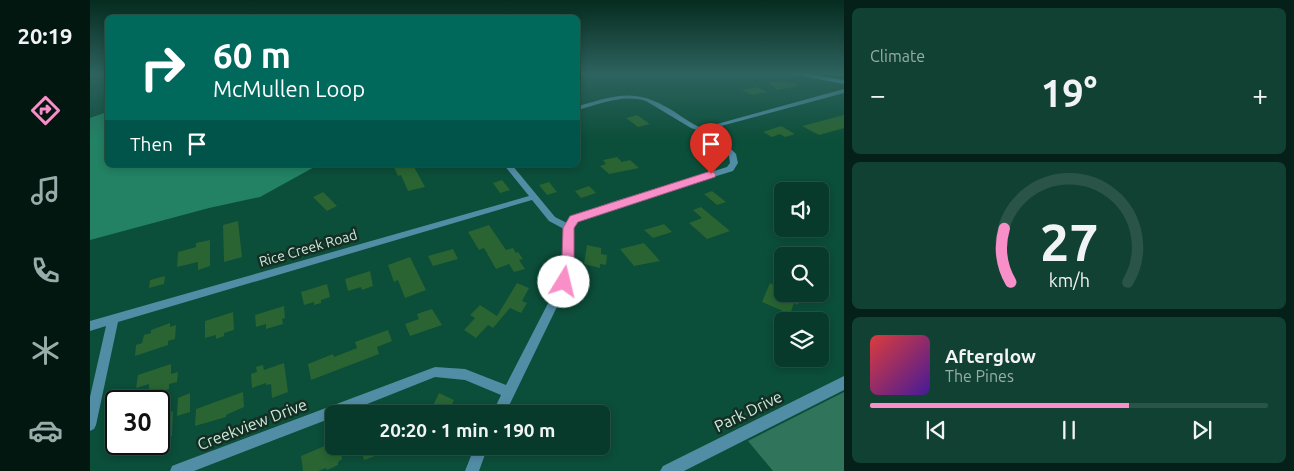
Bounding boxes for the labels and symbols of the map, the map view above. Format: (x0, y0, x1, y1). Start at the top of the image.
pin (690, 123, 732, 174)
street label: Rice Creek Road (257, 226, 359, 270)
position arrow (537, 255, 589, 307)
street label: Park Drive (711, 387, 785, 435)
speed limit sign: 30 (105, 390, 170, 455)
street label: Creekview Drive (195, 395, 309, 453)

